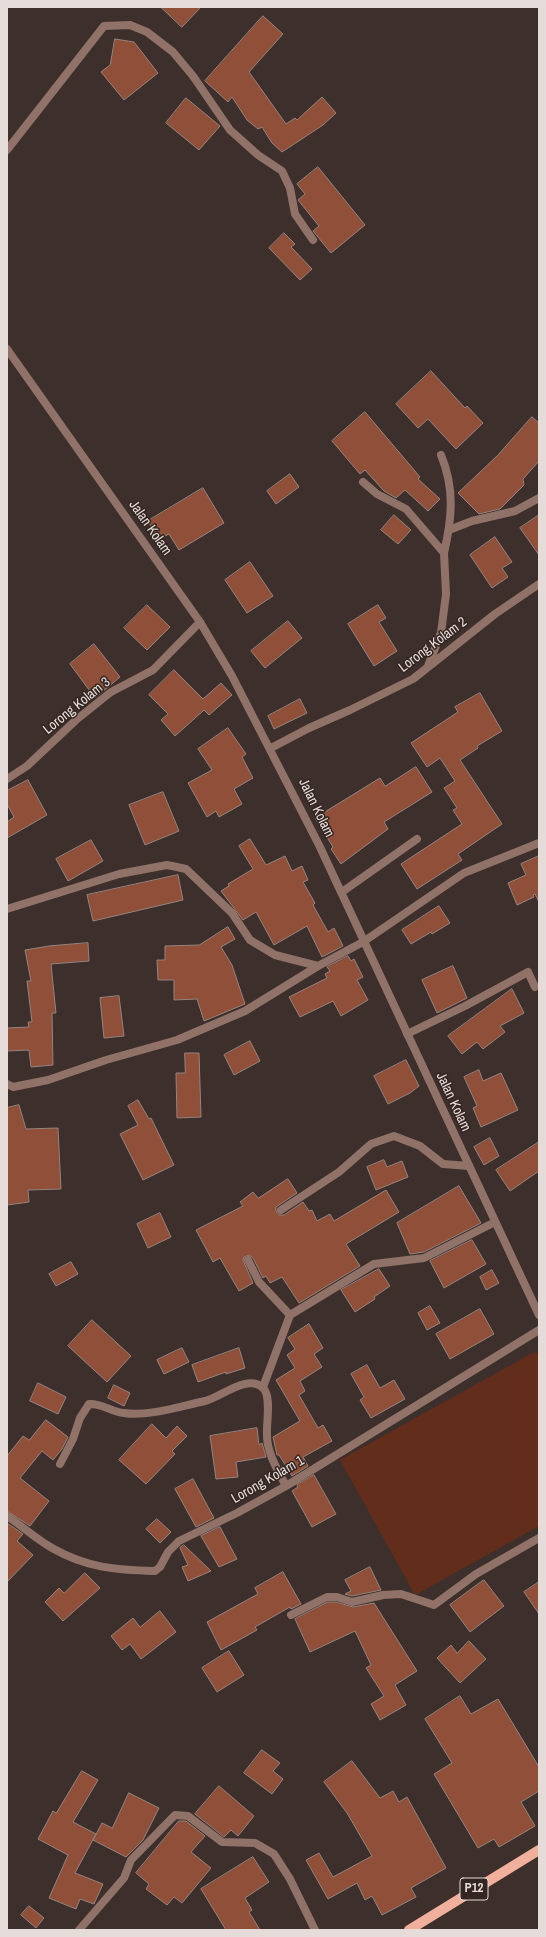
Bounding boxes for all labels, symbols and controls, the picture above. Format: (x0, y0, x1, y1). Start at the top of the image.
street label: Jalan Kolam (125, 497, 175, 559)
street label: Lorong Kolam 2 (396, 614, 470, 676)
street label: Lorong Kolam 3 (40, 674, 114, 738)
street label: Jalan Kolam (295, 776, 337, 840)
street label: Jalan Kolam (432, 1070, 474, 1134)
street label: Lorong Kolam 1 (229, 1452, 307, 1508)
road number: P12 (460, 1878, 488, 1900)

